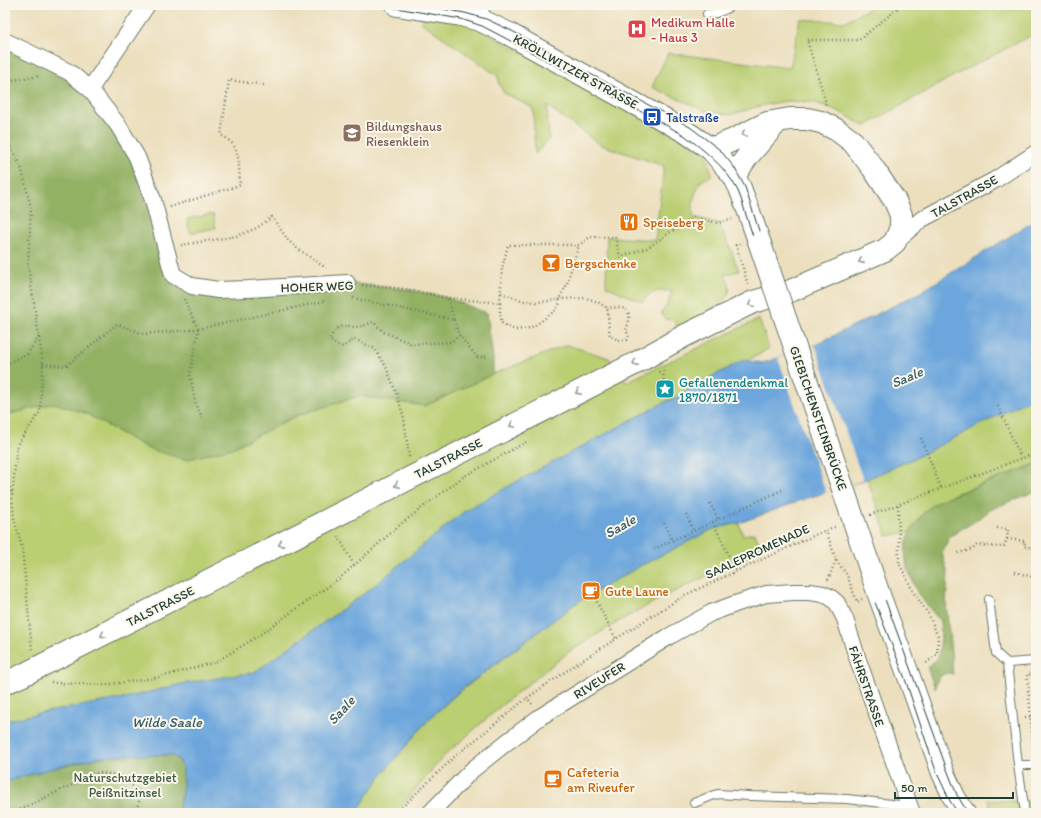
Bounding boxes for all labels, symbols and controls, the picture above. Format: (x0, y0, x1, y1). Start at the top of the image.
place label: Medikum Halle - Haus 3 (651, 15, 735, 45)
hospital icon: Medikum Halle - Haus 3 (626, 18, 648, 40)
street label: KRÖLLWITZER STRASSE (511, 31, 641, 112)
bus stop icon: Talstraße (641, 106, 663, 128)
place label: Talstraße (666, 110, 719, 125)
place label: Bildungshaus Riesenklein (366, 119, 442, 149)
school or university icon: Bildungshaus Riesenklein (341, 122, 363, 144)
one-way arrow (741, 129, 749, 137)
street label: TALSTRASSE (928, 172, 1000, 221)
restaurant icon: Speiseberg (618, 211, 640, 233)
place label: Speiseberg (643, 215, 704, 230)
bar icon: Bergschenke (540, 252, 562, 274)
place label: Bergschenke (565, 256, 637, 271)
one-way arrow (857, 256, 864, 264)
street label: HOHER WEG (280, 278, 354, 295)
one-way arrow (747, 299, 755, 307)
street label: GIEBICHENSTEINBRÜCKE (787, 344, 851, 492)
one-way arrow (632, 358, 639, 366)
water label: Saale (889, 363, 927, 392)
place label: Gefallenendenkmal 1870/1871 (679, 375, 789, 405)
place icon: Gefallenendenkmal 1870/1871 (654, 378, 676, 400)
one-way arrow (575, 387, 583, 395)
one-way arrow (509, 421, 517, 428)
street label: TALSTRASSE (412, 435, 485, 482)
one-way arrow (393, 480, 401, 487)
water label: Saale (602, 510, 640, 542)
street label: SAALEPROMENADE (703, 521, 812, 582)
one-way arrow (278, 539, 285, 546)
cafe icon: Gute Laune (580, 580, 602, 602)
street label: TALSTRASSE (124, 583, 197, 630)
place label: Gute Laune (605, 584, 669, 599)
one-way arrow (99, 630, 107, 637)
street label: FÄHRSTRASSE (846, 644, 887, 729)
street label: RIVEUFER (571, 659, 628, 702)
water label: Saale (324, 692, 359, 728)
water label: Wilde Saale (132, 714, 203, 731)
place label: Cafeteria am Riveufer (567, 765, 635, 795)
cafe icon: Cafeteria am Riveufer (542, 768, 564, 790)
park label: Naturschutzgebiet Peißnitzinsel (73, 770, 177, 800)
scale bar (895, 774, 1013, 800)
text: 50 m (901, 781, 927, 795)

